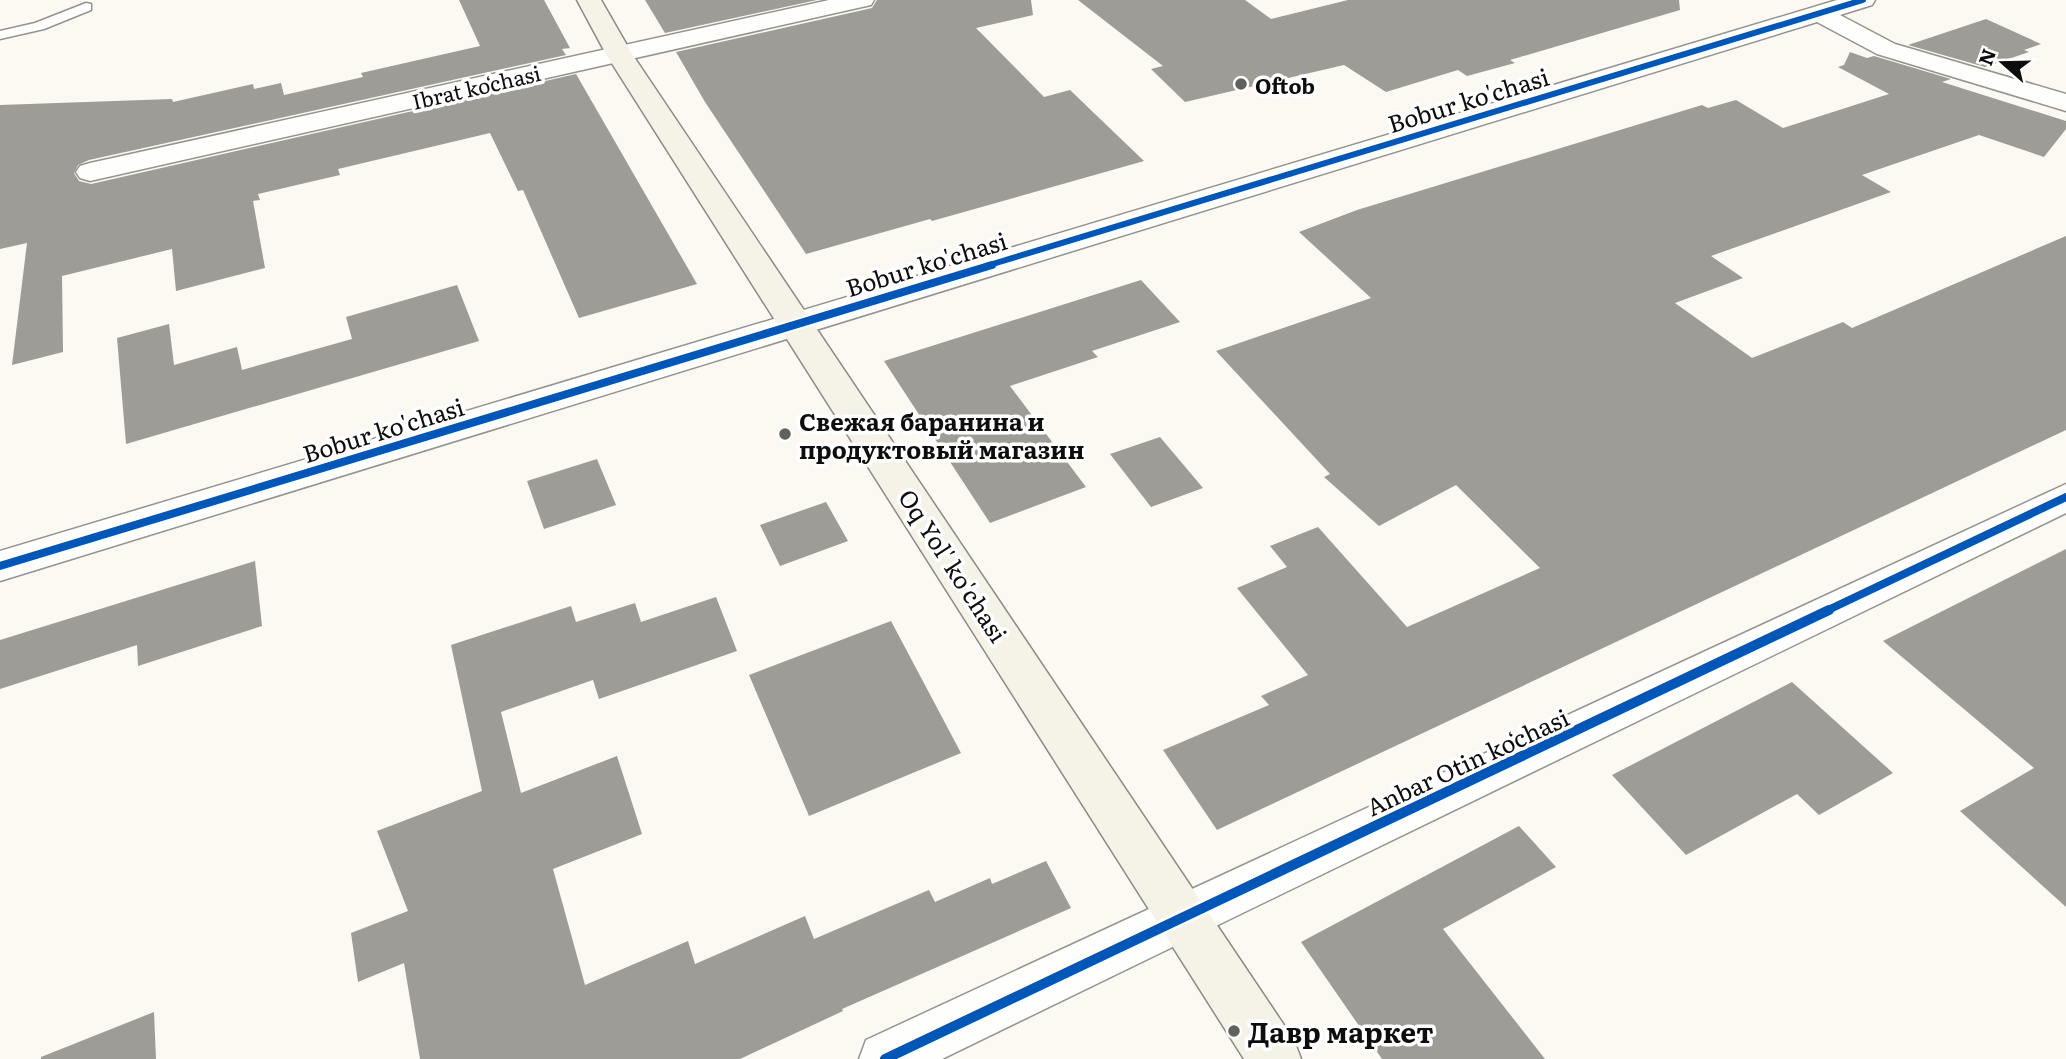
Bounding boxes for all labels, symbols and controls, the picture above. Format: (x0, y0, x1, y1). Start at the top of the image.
north arrow (1968, 28, 2038, 98)
text: N (1970, 45, 2002, 69)
street label: Ibrat koʻchasi (409, 56, 543, 116)
street label: Bobur ko'chasi (1383, 58, 1553, 140)
place label: Oftob (1255, 69, 1315, 100)
marker: Oftob (1233, 76, 1249, 92)
street label: Bobur ko'chasi (841, 222, 1011, 304)
street label: Bobur ko'chasi (298, 388, 468, 470)
place label: Свежая баранина и продуктовый магазин (799, 403, 1084, 466)
marker: Свежая баранина и продуктовый магазин (777, 426, 793, 442)
street label: Oq Yol' ko'chasi (891, 481, 1017, 649)
street label: Anbar Otin koʻchasi (1360, 699, 1574, 823)
place label: Давр маркет (1248, 1010, 1433, 1052)
marker: Давр маркет (1226, 1023, 1242, 1039)

